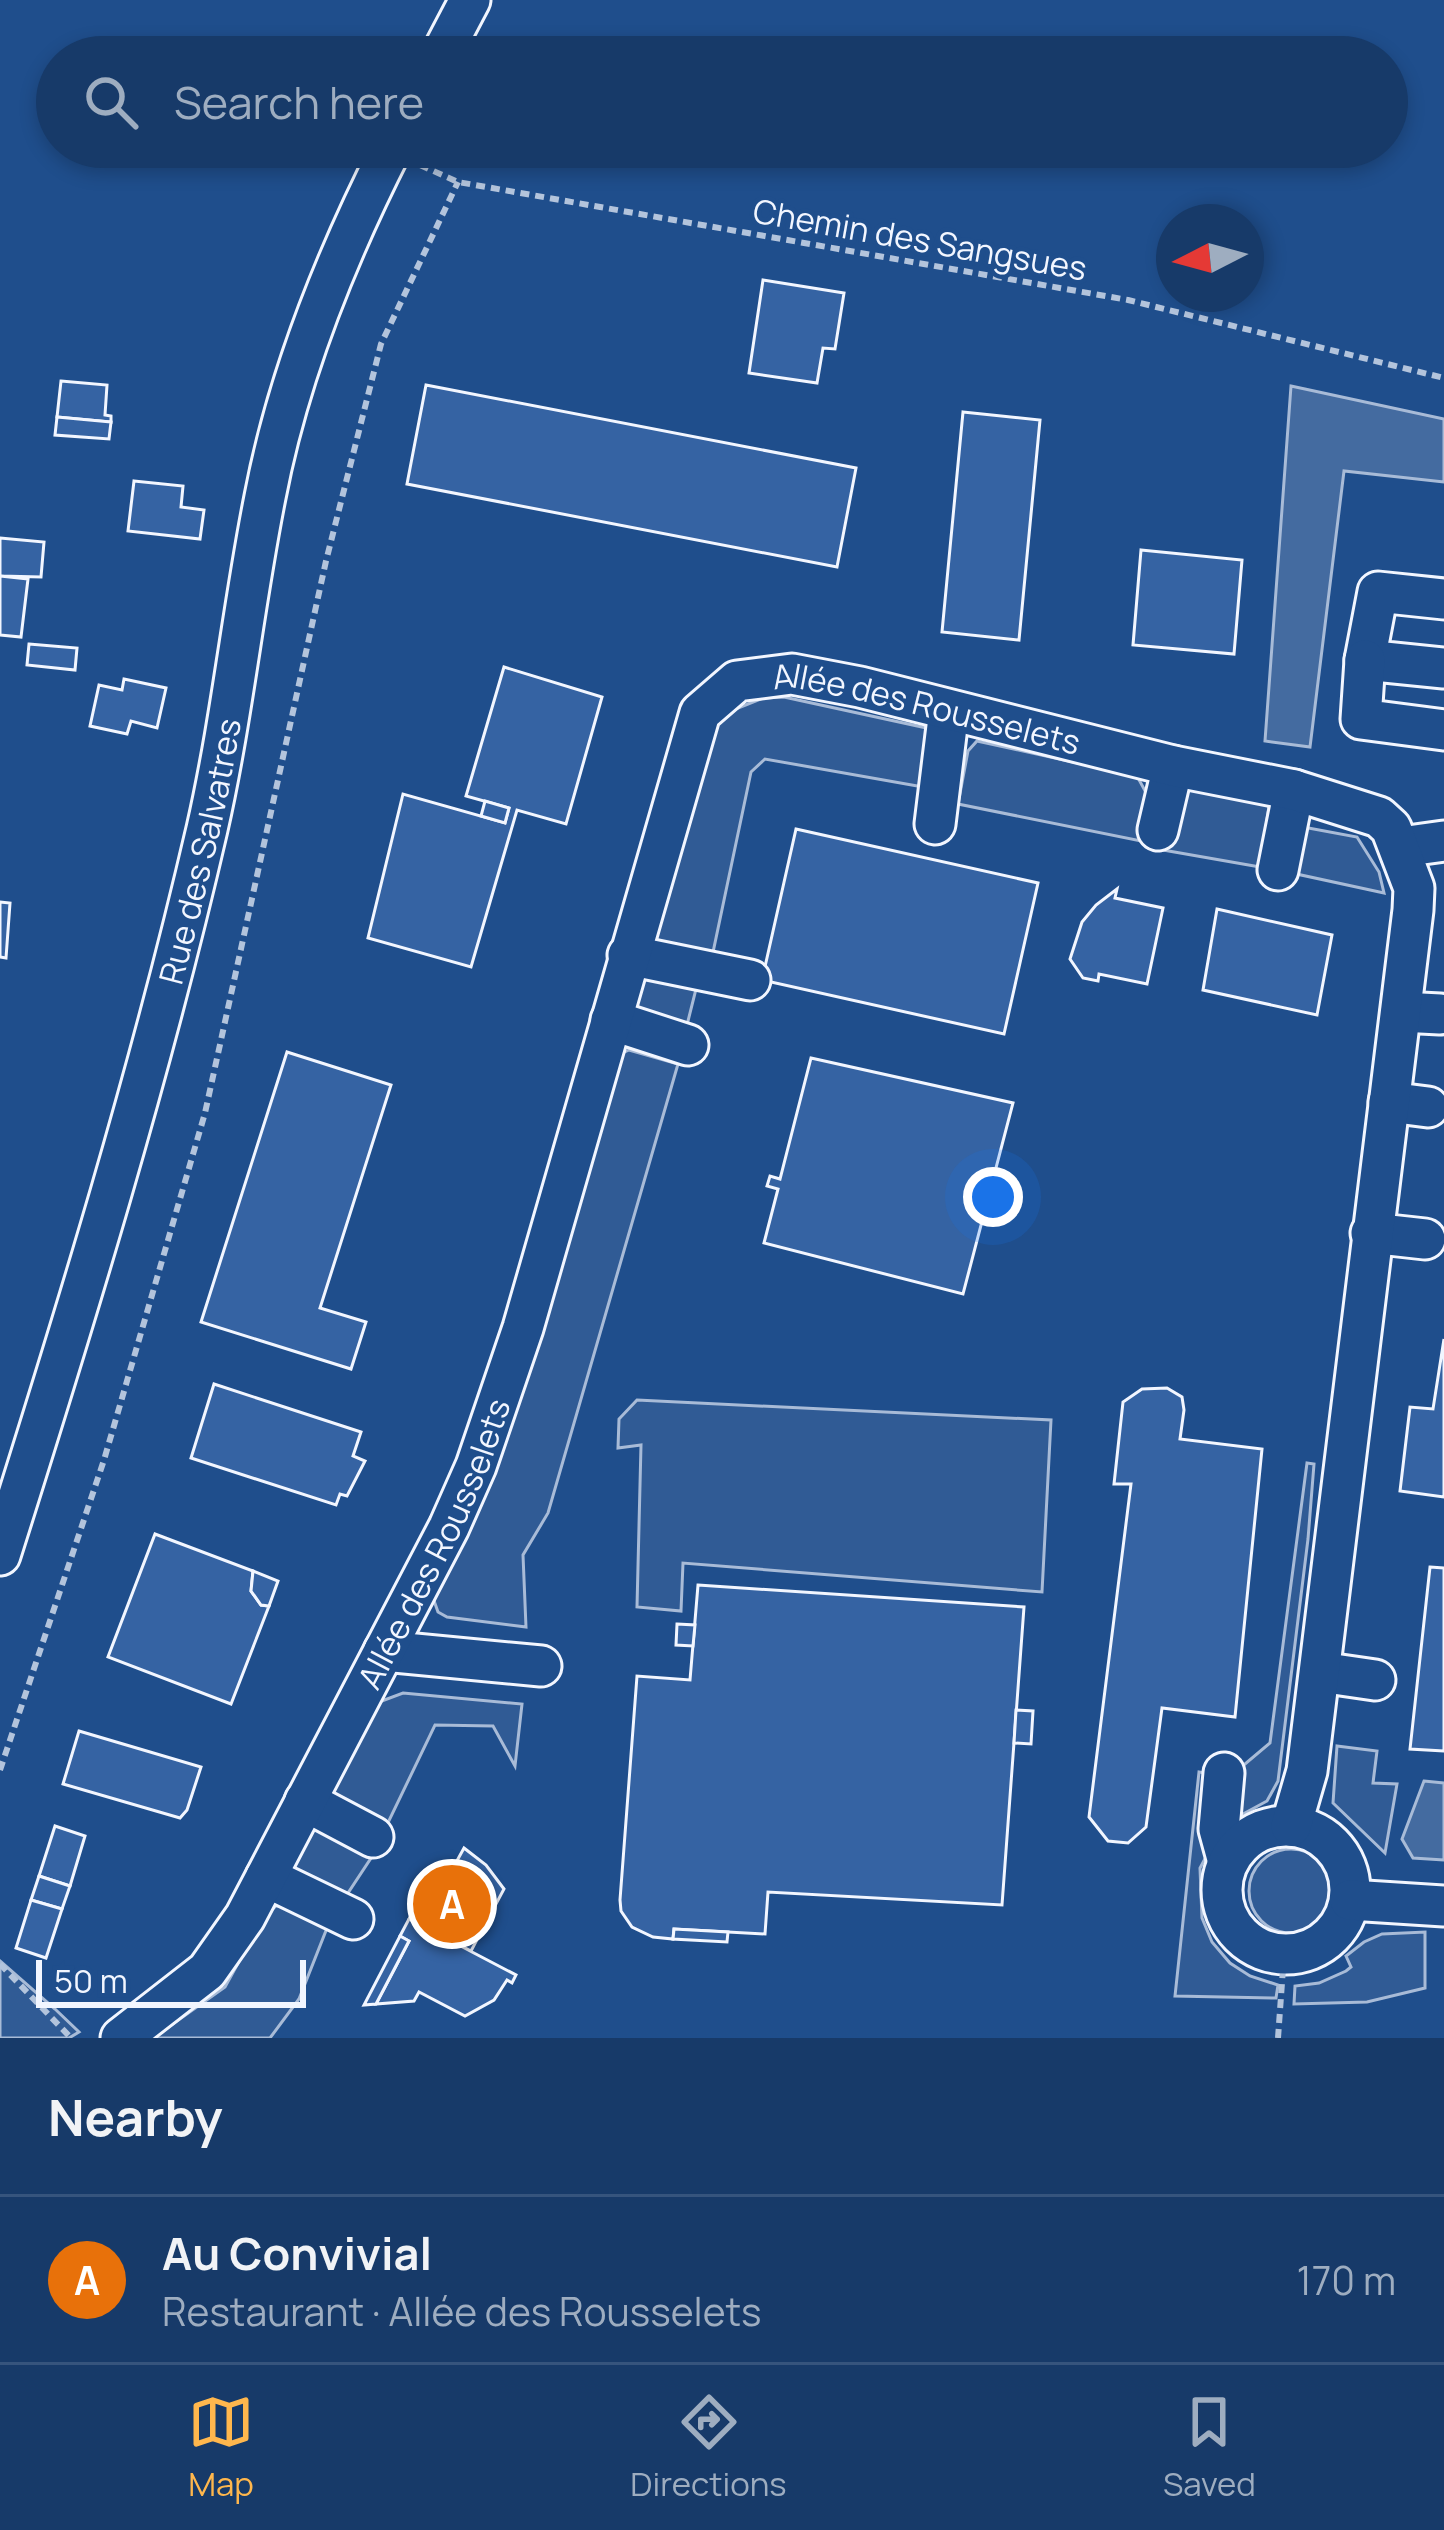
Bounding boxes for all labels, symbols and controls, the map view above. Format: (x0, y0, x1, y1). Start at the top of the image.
search box (36, 36, 1408, 168)
icon: search (78, 69, 144, 135)
text: Search here (174, 71, 424, 133)
street label: Chemin des Sangsues (750, 187, 1090, 291)
north arrow (1156, 204, 1264, 312)
street label: Allée des Rousselets (769, 652, 1085, 764)
street label: Rue des Salvatres (147, 715, 250, 989)
your location (963, 1167, 1023, 1227)
street label: Allée des Rousselets (346, 1392, 520, 1696)
pin: A (413, 1859, 491, 1949)
scale bar (36, 1954, 306, 2007)
text: 50 m (54, 1958, 128, 2003)
text: Nearby (48, 2082, 223, 2151)
text: Au Convivial (162, 2222, 432, 2284)
text: A (74, 2253, 100, 2307)
text: 170 m (1297, 2253, 1396, 2307)
text: Restaurant · Allée des Rousselets (162, 2284, 762, 2338)
tab: Map (188, 2389, 254, 2506)
tab: Directions (630, 2389, 787, 2506)
tab: Saved (1163, 2389, 1256, 2506)

